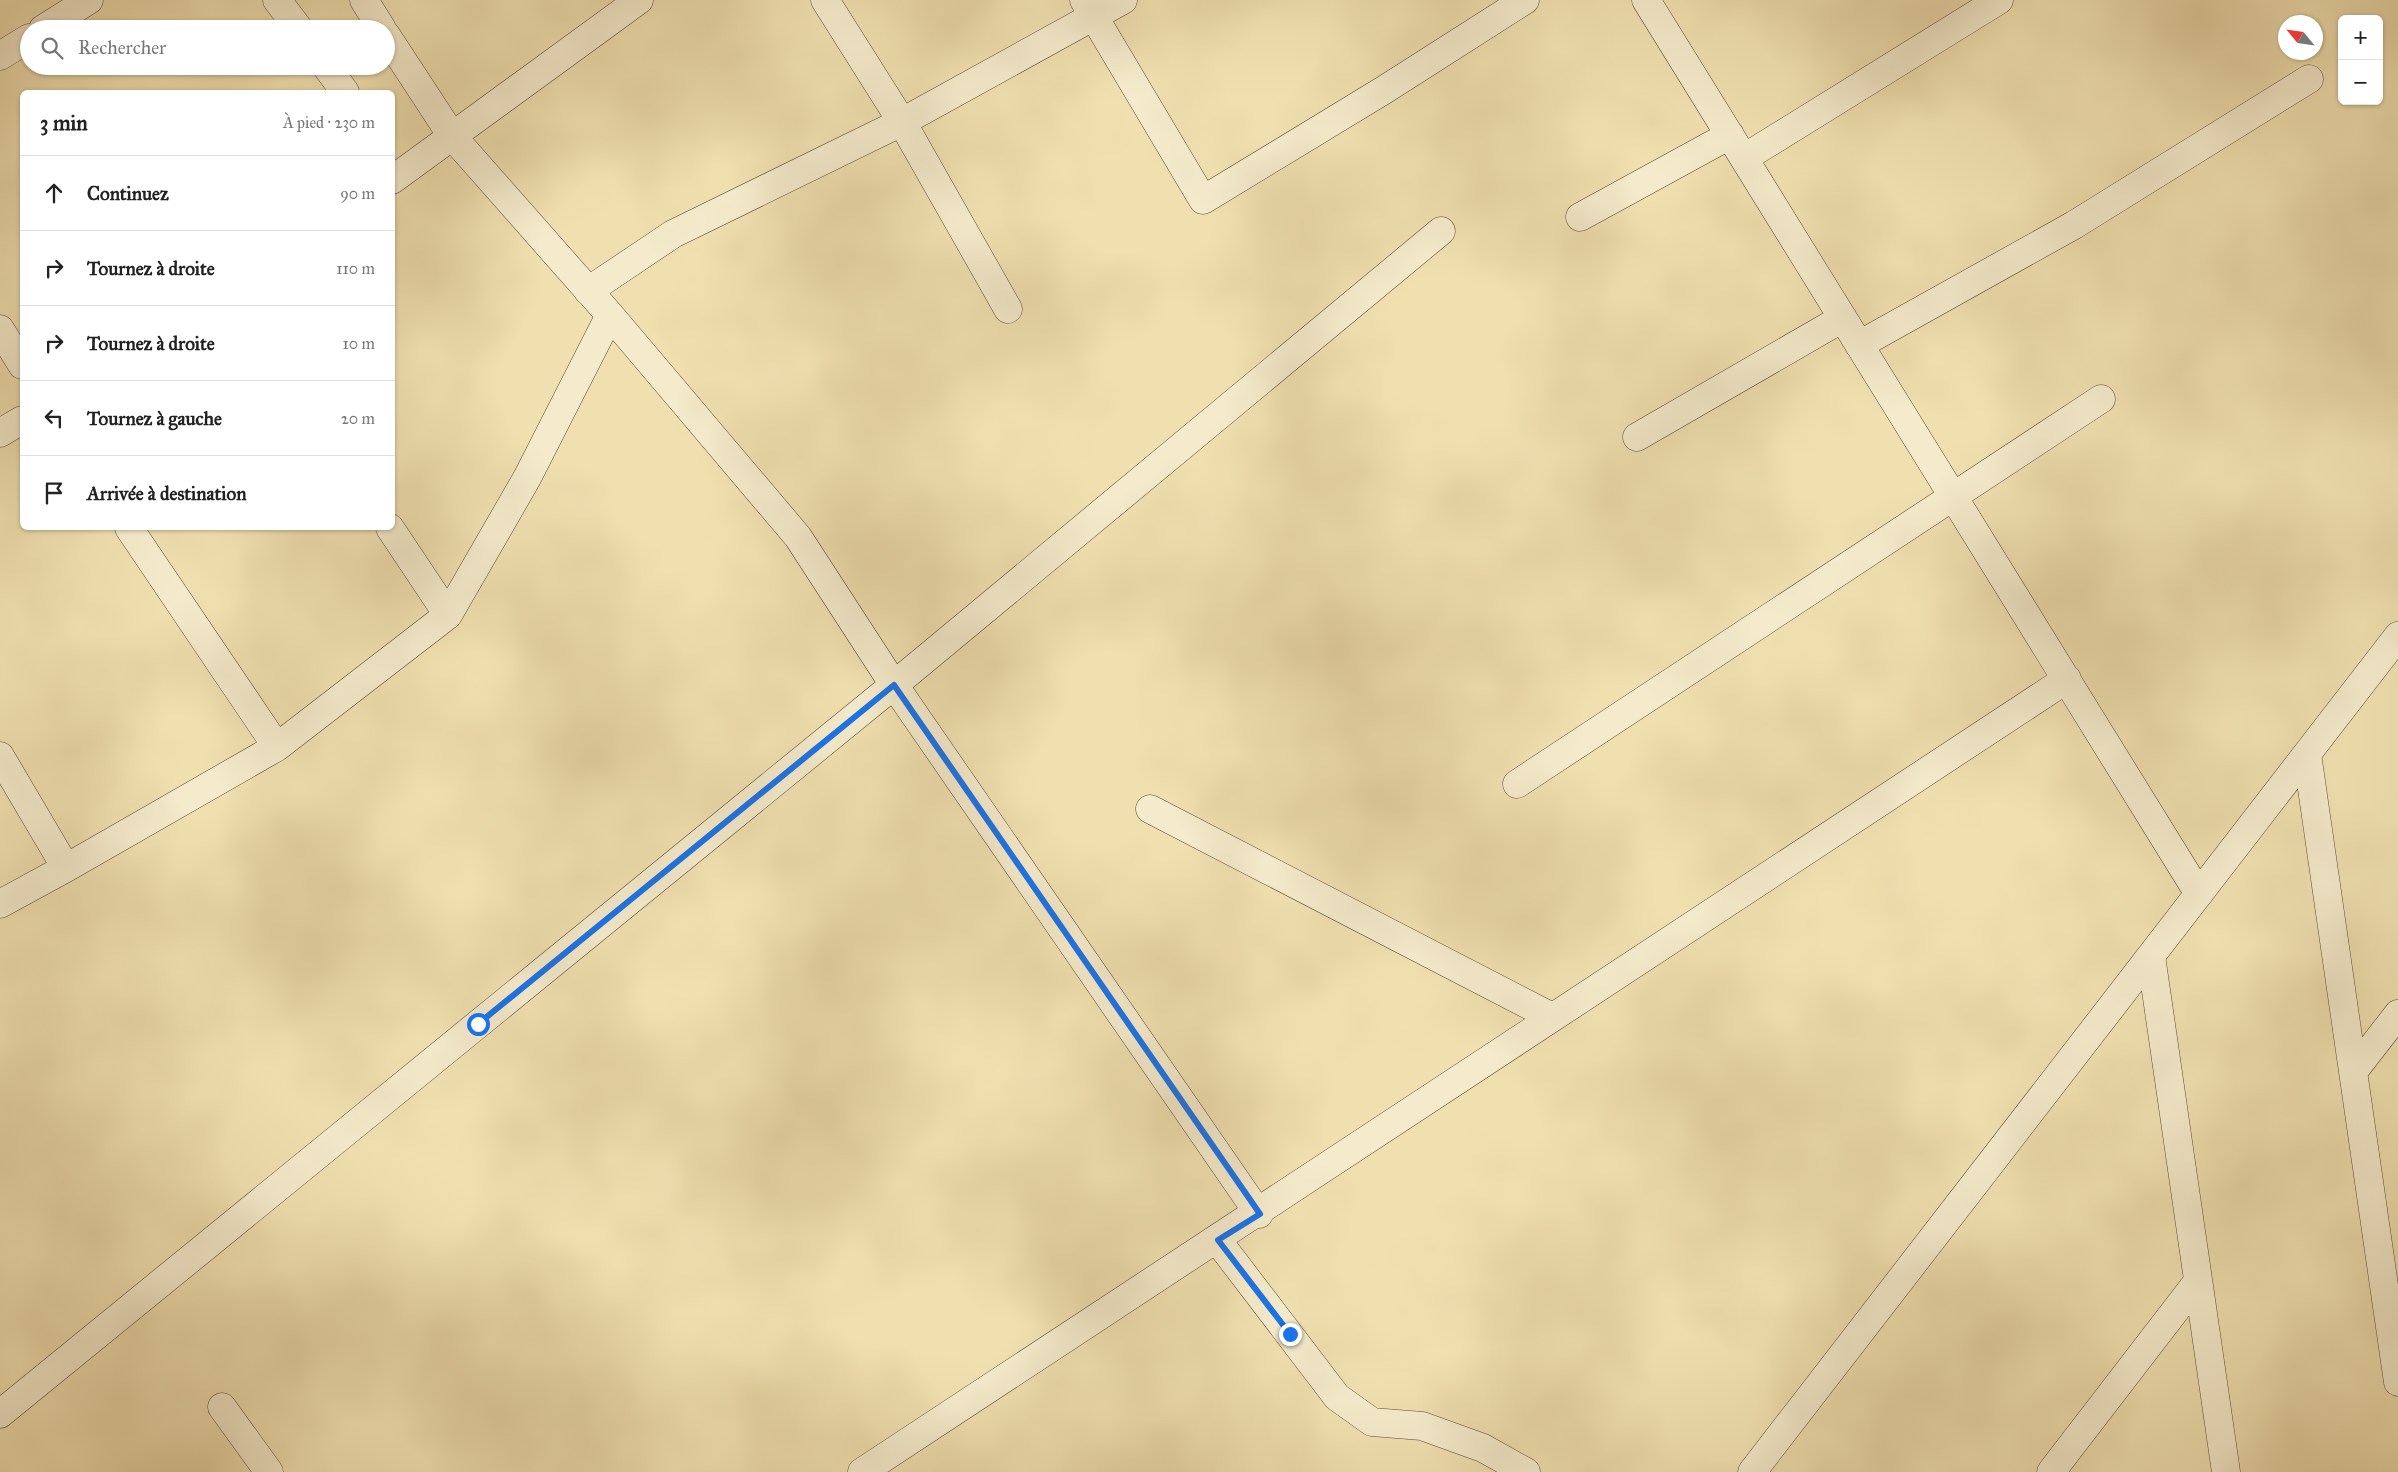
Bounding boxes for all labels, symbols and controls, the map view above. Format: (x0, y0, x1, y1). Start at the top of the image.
north arrow (2278, 15, 2323, 60)
map controls (2338, 15, 2383, 105)
button: + (2338, 15, 2383, 60)
search box (20, 20, 395, 75)
icon: search (38, 34, 66, 62)
text: Rechercher (78, 36, 166, 59)
button: − (2338, 60, 2383, 105)
text: 3 min (40, 110, 88, 136)
text: À pied · 230 m (283, 113, 375, 132)
icon: ahead (40, 179, 68, 207)
text: Continuez (87, 182, 169, 205)
text: 90 m (340, 184, 375, 203)
icon: right (40, 254, 68, 282)
text: Tournez à droite (87, 257, 215, 280)
text: 110 m (336, 259, 375, 278)
icon: right (40, 329, 68, 357)
text: Tournez à droite (87, 332, 215, 355)
text: 10 m (343, 334, 375, 353)
icon: left (40, 404, 68, 432)
text: Tournez à gauche (87, 407, 222, 430)
text: 20 m (341, 409, 375, 428)
icon: arrive (40, 479, 68, 507)
text: Arrivée à destination (87, 482, 246, 505)
route start (467, 1013, 490, 1036)
route end (1279, 1323, 1302, 1346)

